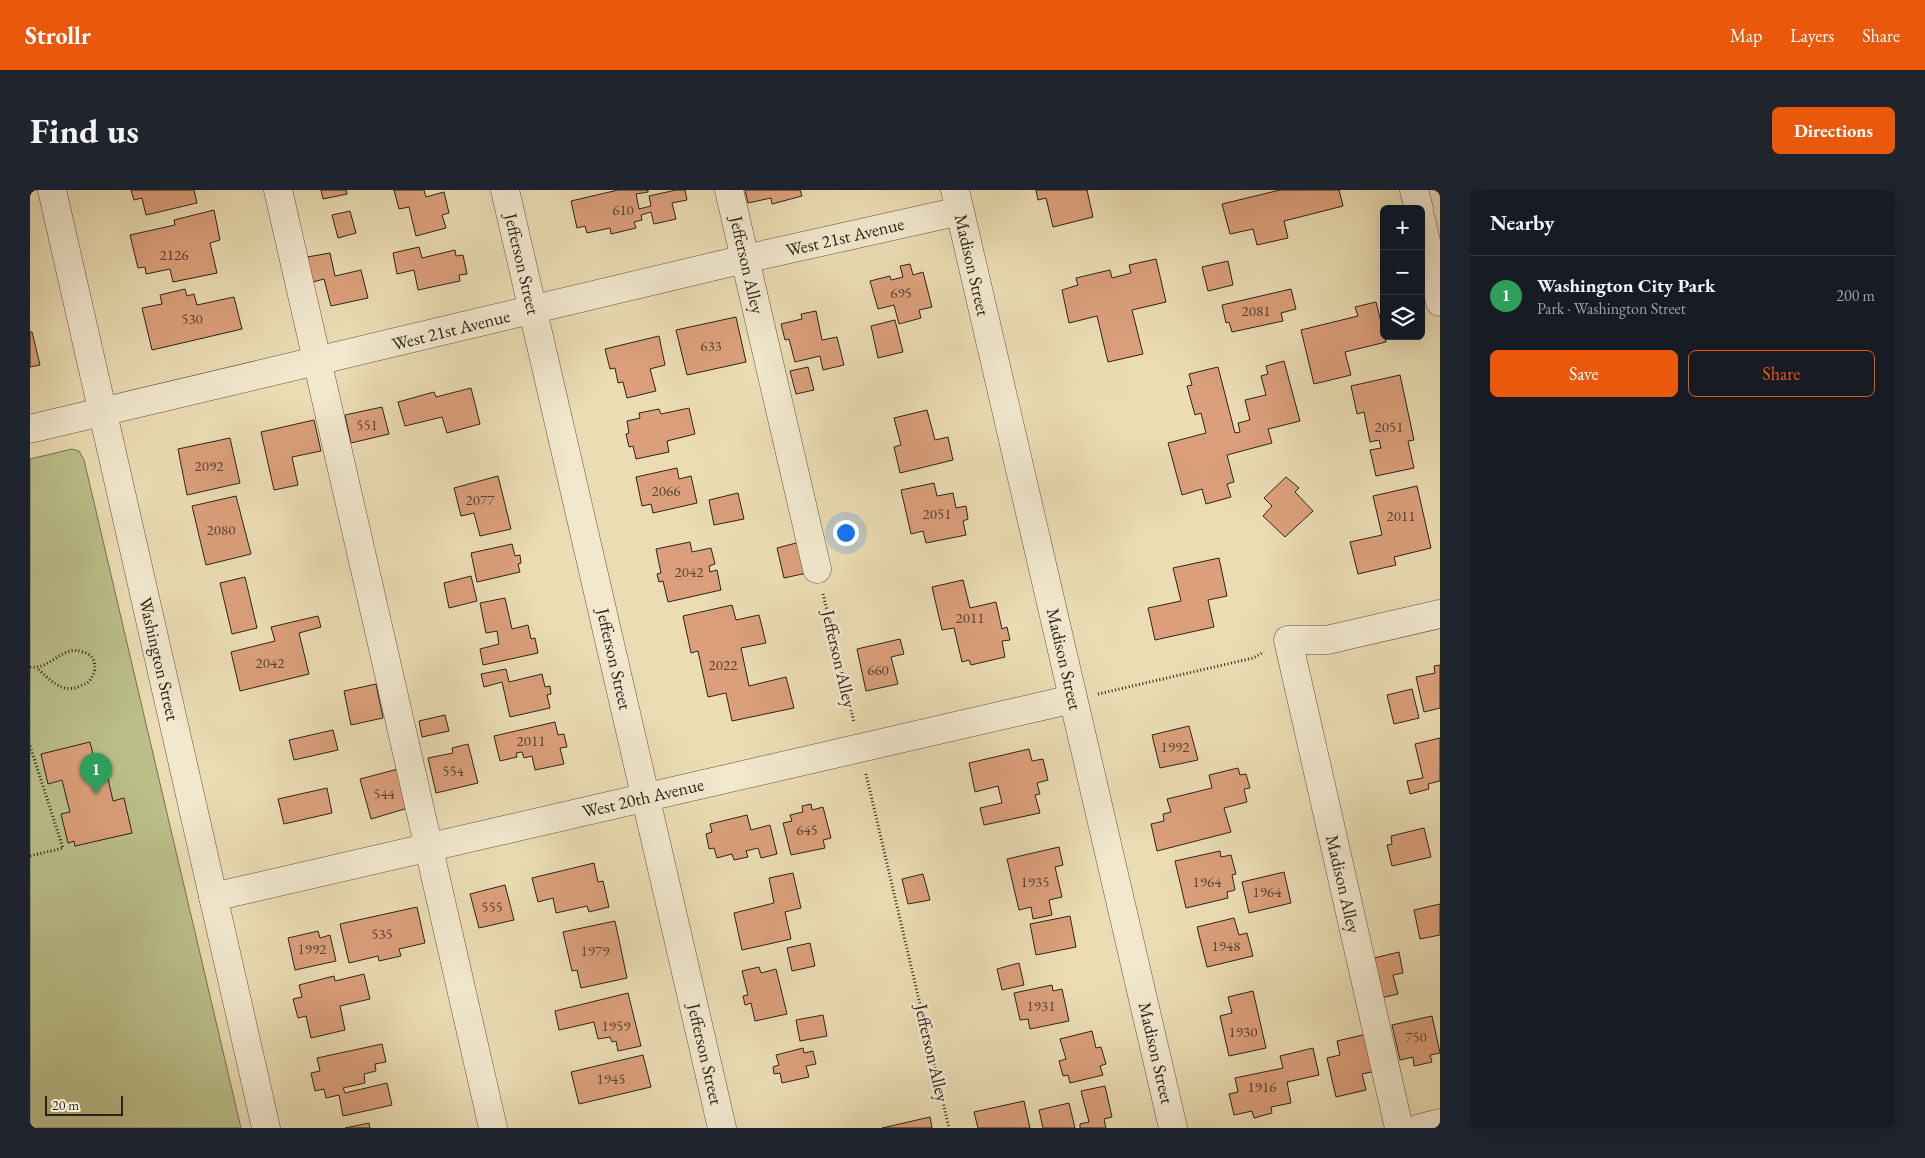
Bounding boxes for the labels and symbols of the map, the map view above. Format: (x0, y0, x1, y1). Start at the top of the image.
house number: 610 (612, 200, 634, 219)
street label: Jefferson Street (499, 209, 545, 317)
street label: Jefferson Alley (725, 212, 770, 316)
street label: West 21st Avenue (783, 212, 906, 261)
street label: Madison Street (950, 212, 995, 318)
house number: 2126 (160, 245, 188, 264)
house number: 695 (890, 283, 912, 302)
house number: 2081 (1242, 301, 1270, 320)
street label: West 21st Avenue (390, 304, 512, 355)
house number: 530 (181, 309, 203, 328)
house number: 633 (700, 336, 722, 355)
house number: 551 (356, 415, 378, 434)
house number: 2051 (1375, 417, 1403, 436)
house number: 2092 (195, 456, 224, 475)
house number: 2066 (652, 481, 680, 500)
house number: 2077 (466, 490, 495, 509)
house number: 2051 (923, 504, 951, 523)
house number: 2011 (1387, 506, 1415, 525)
house number: 2080 (207, 520, 235, 539)
your location (833, 520, 859, 546)
house number: 2042 (675, 562, 704, 581)
street label: Washington Street (134, 595, 185, 723)
street label: Jefferson Street (591, 604, 637, 712)
street label: Jefferson Alley (817, 606, 862, 710)
street label: Madison Street (1042, 606, 1087, 712)
house number: 2011 (956, 608, 984, 627)
house number: 2042 (256, 653, 285, 672)
house number: 2022 (709, 655, 738, 674)
house number: 660 (867, 660, 889, 679)
house number: 2011 (517, 731, 545, 750)
house number: 1992 (1161, 737, 1190, 756)
pin: 1 (80, 753, 112, 794)
house number: 554 (442, 761, 465, 780)
street label: West 20th Avenue (580, 772, 706, 823)
house number: 544 (373, 784, 396, 803)
house number: 645 (796, 820, 818, 839)
street label: Madison Alley (1321, 832, 1366, 935)
house number: 1935 (1021, 872, 1049, 891)
house number: 1964 (1193, 872, 1222, 891)
house number: 1964 (1253, 882, 1282, 901)
house number: 555 (481, 897, 503, 916)
house number: 535 (371, 924, 393, 943)
house number: 1948 (1212, 936, 1240, 955)
house number: 1992 (298, 939, 327, 958)
house number: 1979 (581, 941, 609, 960)
house number: 1931 (1027, 996, 1055, 1015)
street label: Jefferson Street (682, 999, 728, 1107)
street label: Jefferson Alley (910, 1000, 955, 1104)
street label: Madison Street (1134, 1000, 1179, 1106)
house number: 1959 (602, 1016, 630, 1035)
house number: 1930 (1229, 1022, 1257, 1041)
house number: 750 (1405, 1027, 1427, 1046)
house number: 1945 (597, 1069, 625, 1088)
house number: 1916 (1248, 1077, 1276, 1096)
scale bar (45, 1093, 122, 1116)

